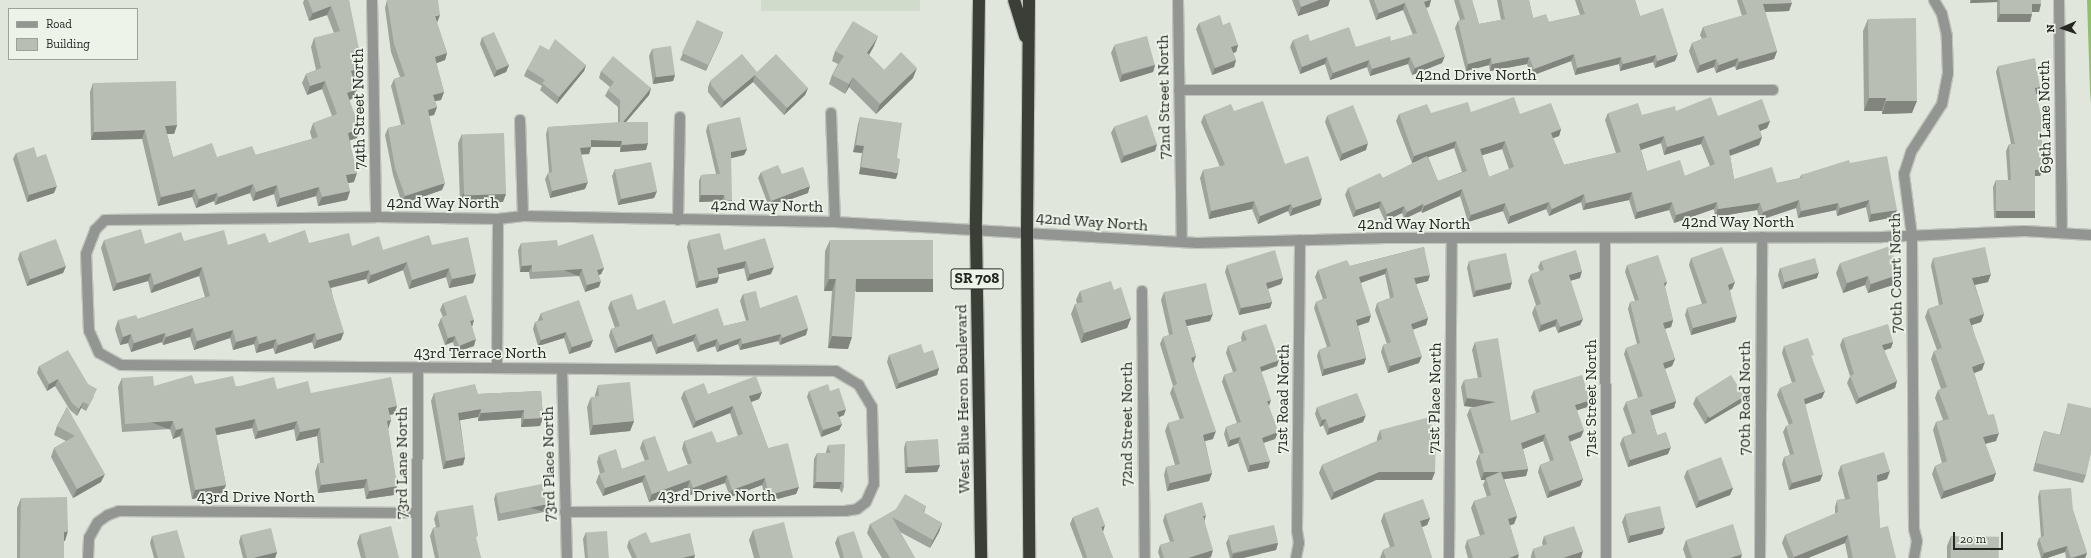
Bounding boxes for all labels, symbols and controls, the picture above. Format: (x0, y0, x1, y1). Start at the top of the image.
legend (8, 8, 138, 60)
north arrow (2043, 8, 2083, 48)
text: Road (46, 17, 72, 31)
text: N (2044, 24, 2057, 33)
street label: 72nd Street North (1153, 35, 1175, 159)
text: Building (46, 37, 90, 51)
street label: 74th Street North (348, 48, 370, 170)
street label: 69th Lane North (2034, 60, 2056, 174)
street label: 42nd Drive North (1415, 65, 1537, 85)
street label: 42nd Way North (386, 193, 500, 213)
street label: 42nd Way North (710, 195, 824, 217)
street label: 42nd Way North (1035, 208, 1149, 236)
street label: 42nd Way North (1681, 212, 1795, 232)
street label: 70th Court North (1885, 213, 1907, 333)
street label: 42nd Way North (1357, 214, 1471, 234)
road number: SR 708 (950, 266, 1004, 292)
street label: West Blue Heron Boulevard (952, 304, 974, 494)
street label: 71st Street North (1581, 339, 1601, 457)
street label: 70th Road North (1735, 341, 1755, 455)
street label: 71st Place North (1424, 342, 1446, 454)
street label: 43rd Terrace North (414, 343, 546, 363)
street label: 71st Road North (1272, 344, 1294, 454)
street label: 72nd Street North (1117, 362, 1137, 486)
street label: 73rd Place North (538, 406, 560, 522)
street label: 73rd Lane North (392, 407, 412, 519)
street label: 43rd Drive North (658, 486, 776, 506)
street label: 43rd Drive North (197, 487, 315, 507)
scale bar (1955, 524, 2005, 550)
text: 20 m (1960, 532, 1986, 546)

